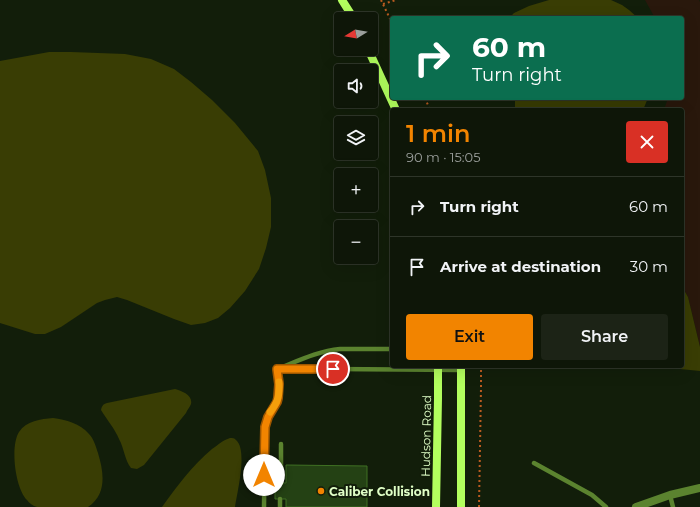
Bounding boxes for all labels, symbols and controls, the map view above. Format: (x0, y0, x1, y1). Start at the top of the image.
north arrow (334, 12, 378, 56)
map controls (334, 12, 378, 264)
text: 60 m (472, 30, 546, 64)
icon: right (406, 32, 458, 84)
button: sound (334, 64, 378, 108)
text: Turn right (472, 64, 562, 86)
button: layers (334, 116, 378, 160)
text: 1 min (406, 119, 470, 148)
button: close (626, 121, 668, 163)
text: 90 m · 15:05 (406, 149, 481, 165)
button: + (334, 168, 378, 212)
icon: right (406, 196, 428, 218)
text: Turn right (440, 197, 519, 216)
text: 60 m (629, 197, 668, 216)
button: − (334, 220, 378, 264)
icon: arrive (406, 256, 428, 278)
text: Arrive at destination (440, 257, 601, 276)
text: 30 m (630, 257, 668, 276)
button: Exit (406, 314, 533, 360)
button: Share (541, 314, 668, 360)
pin (316, 352, 350, 386)
icon: arrive (322, 358, 344, 380)
street label: Hudson Road (418, 395, 434, 477)
position arrow (243, 454, 285, 496)
place label: Caliber Collision (329, 484, 430, 499)
marker: Caliber Collision (316, 486, 326, 496)

